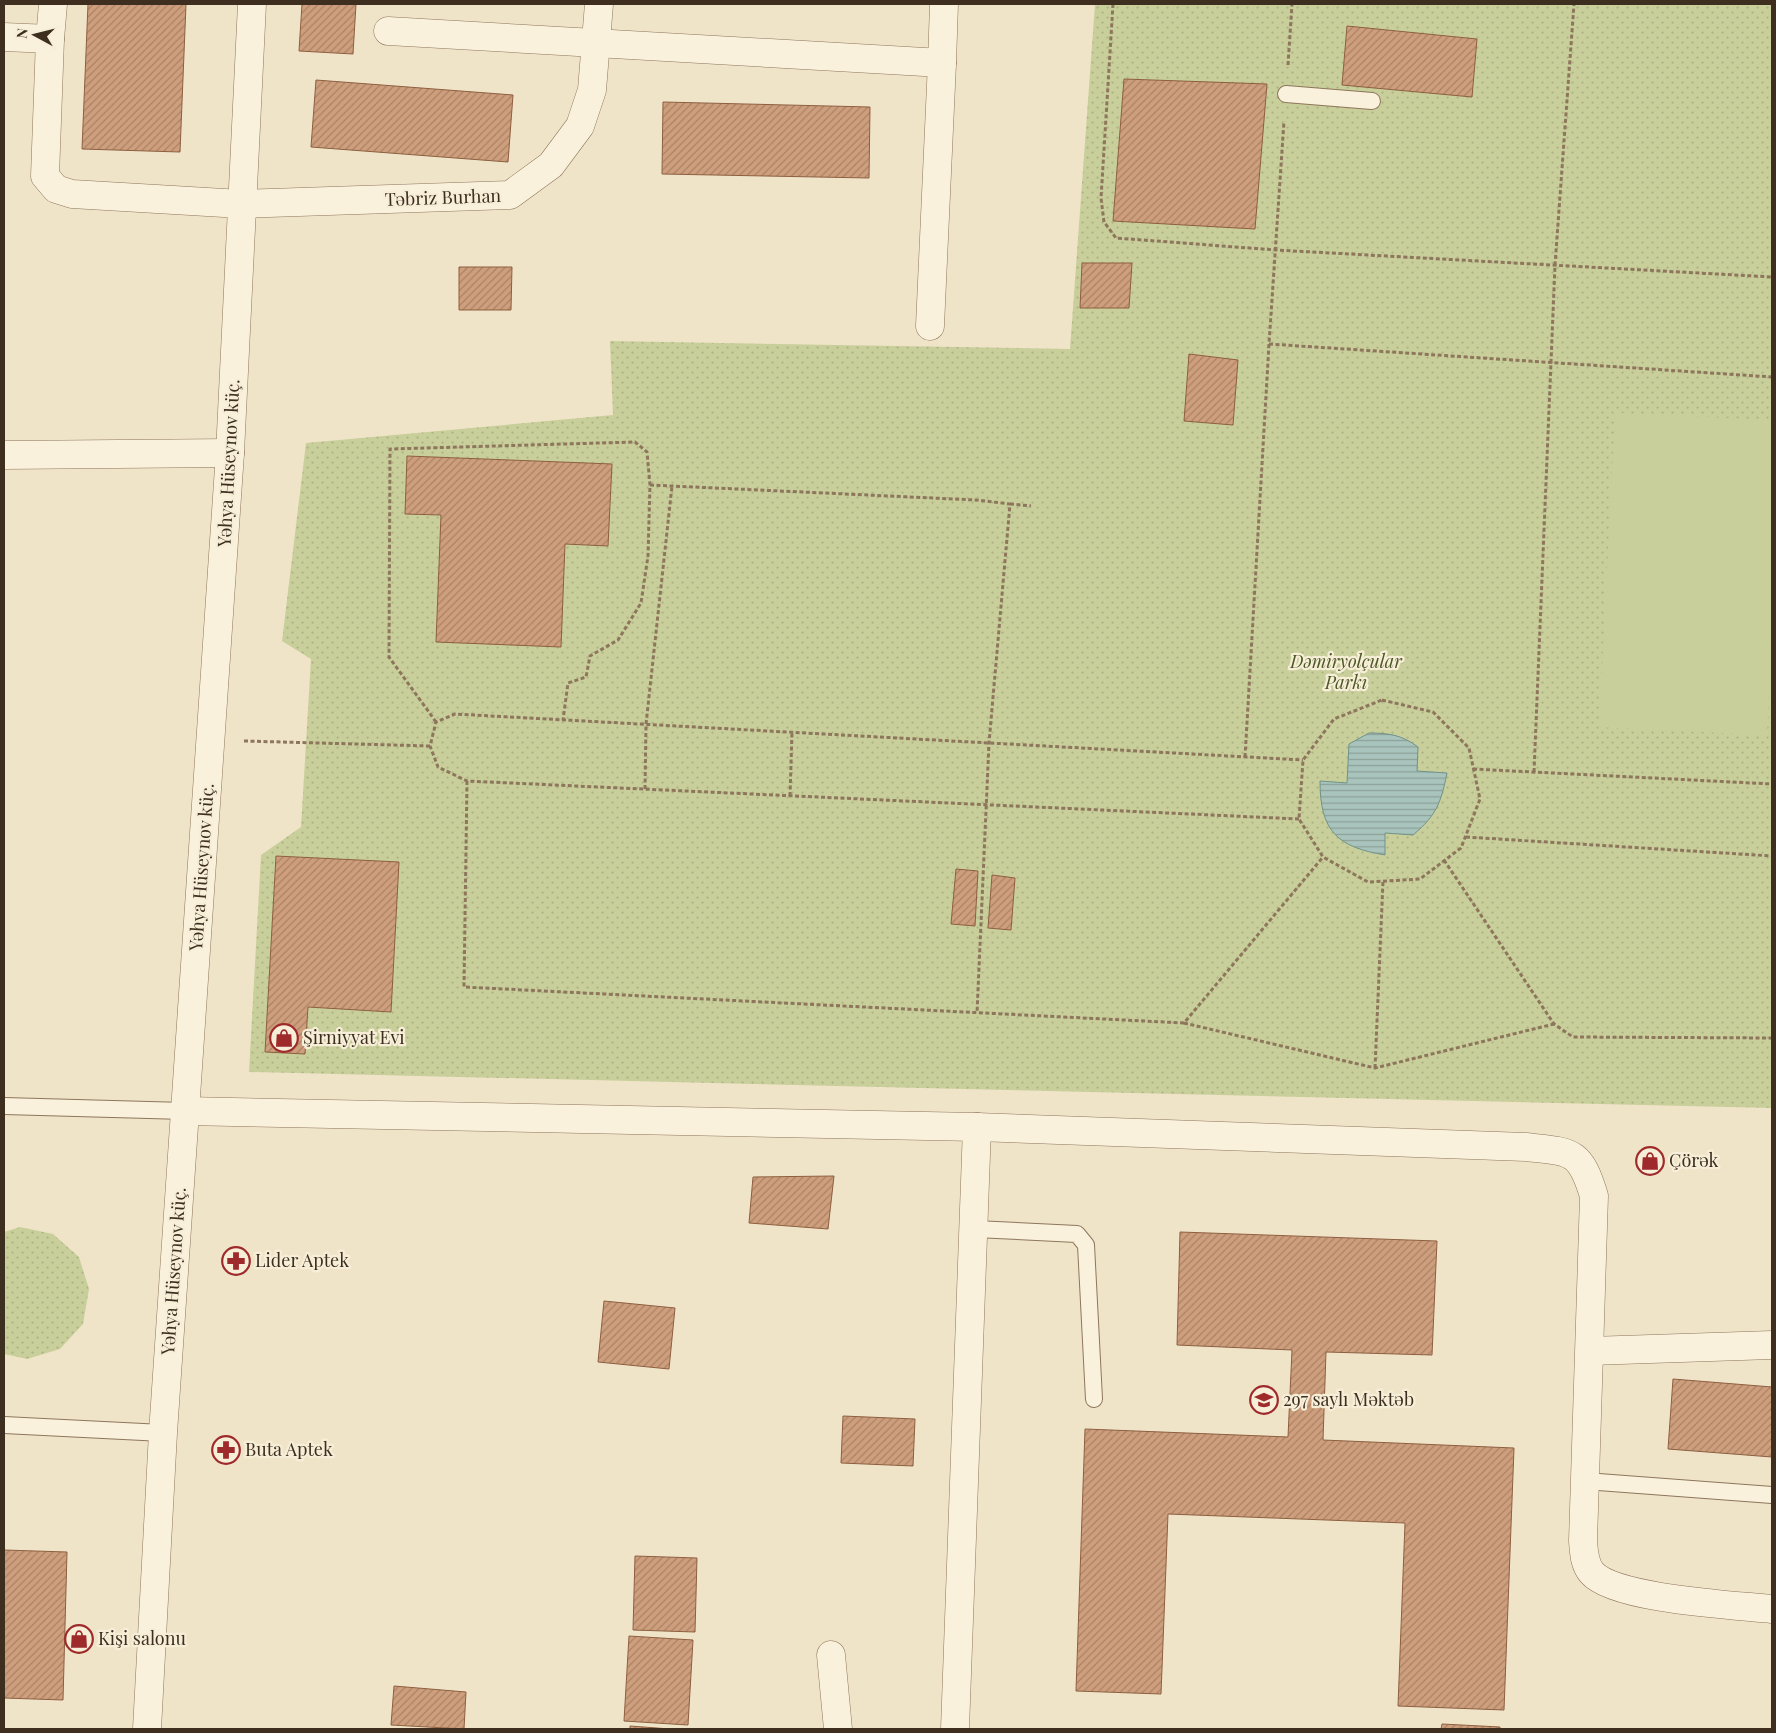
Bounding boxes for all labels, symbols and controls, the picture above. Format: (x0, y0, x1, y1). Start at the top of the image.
north arrow (10, 10, 60, 60)
text: N (12, 27, 32, 40)
street label: Təbriz Burhan (384, 183, 502, 211)
street label: Yəhya Hüseynov küç. (212, 378, 244, 548)
park label: Dəmiryolçular Parkı (1289, 649, 1403, 694)
street label: Yəhya Hüseynov küç. (183, 782, 219, 953)
shop icon: Şirniyyat Evi (269, 1023, 299, 1053)
place label: Şirniyyat Evi (303, 1025, 405, 1049)
shop icon: Çörək (1635, 1146, 1665, 1176)
place label: Çörək (1669, 1148, 1719, 1172)
street label: Yəhya Hüseynov küç. (155, 1186, 191, 1357)
pharmacy icon: Lider Aptek (221, 1246, 251, 1276)
place label: Lider Aptek (255, 1248, 349, 1272)
school or university icon: 297 saylı Məktəb (1249, 1385, 1279, 1415)
place label: 297 saylı Məktəb (1283, 1387, 1414, 1411)
pharmacy icon: Buta Aptek (211, 1435, 241, 1465)
place label: Buta Aptek (245, 1437, 333, 1461)
shop icon: Kişi salonu (64, 1624, 94, 1654)
place label: Kişi salonu (98, 1626, 186, 1650)

